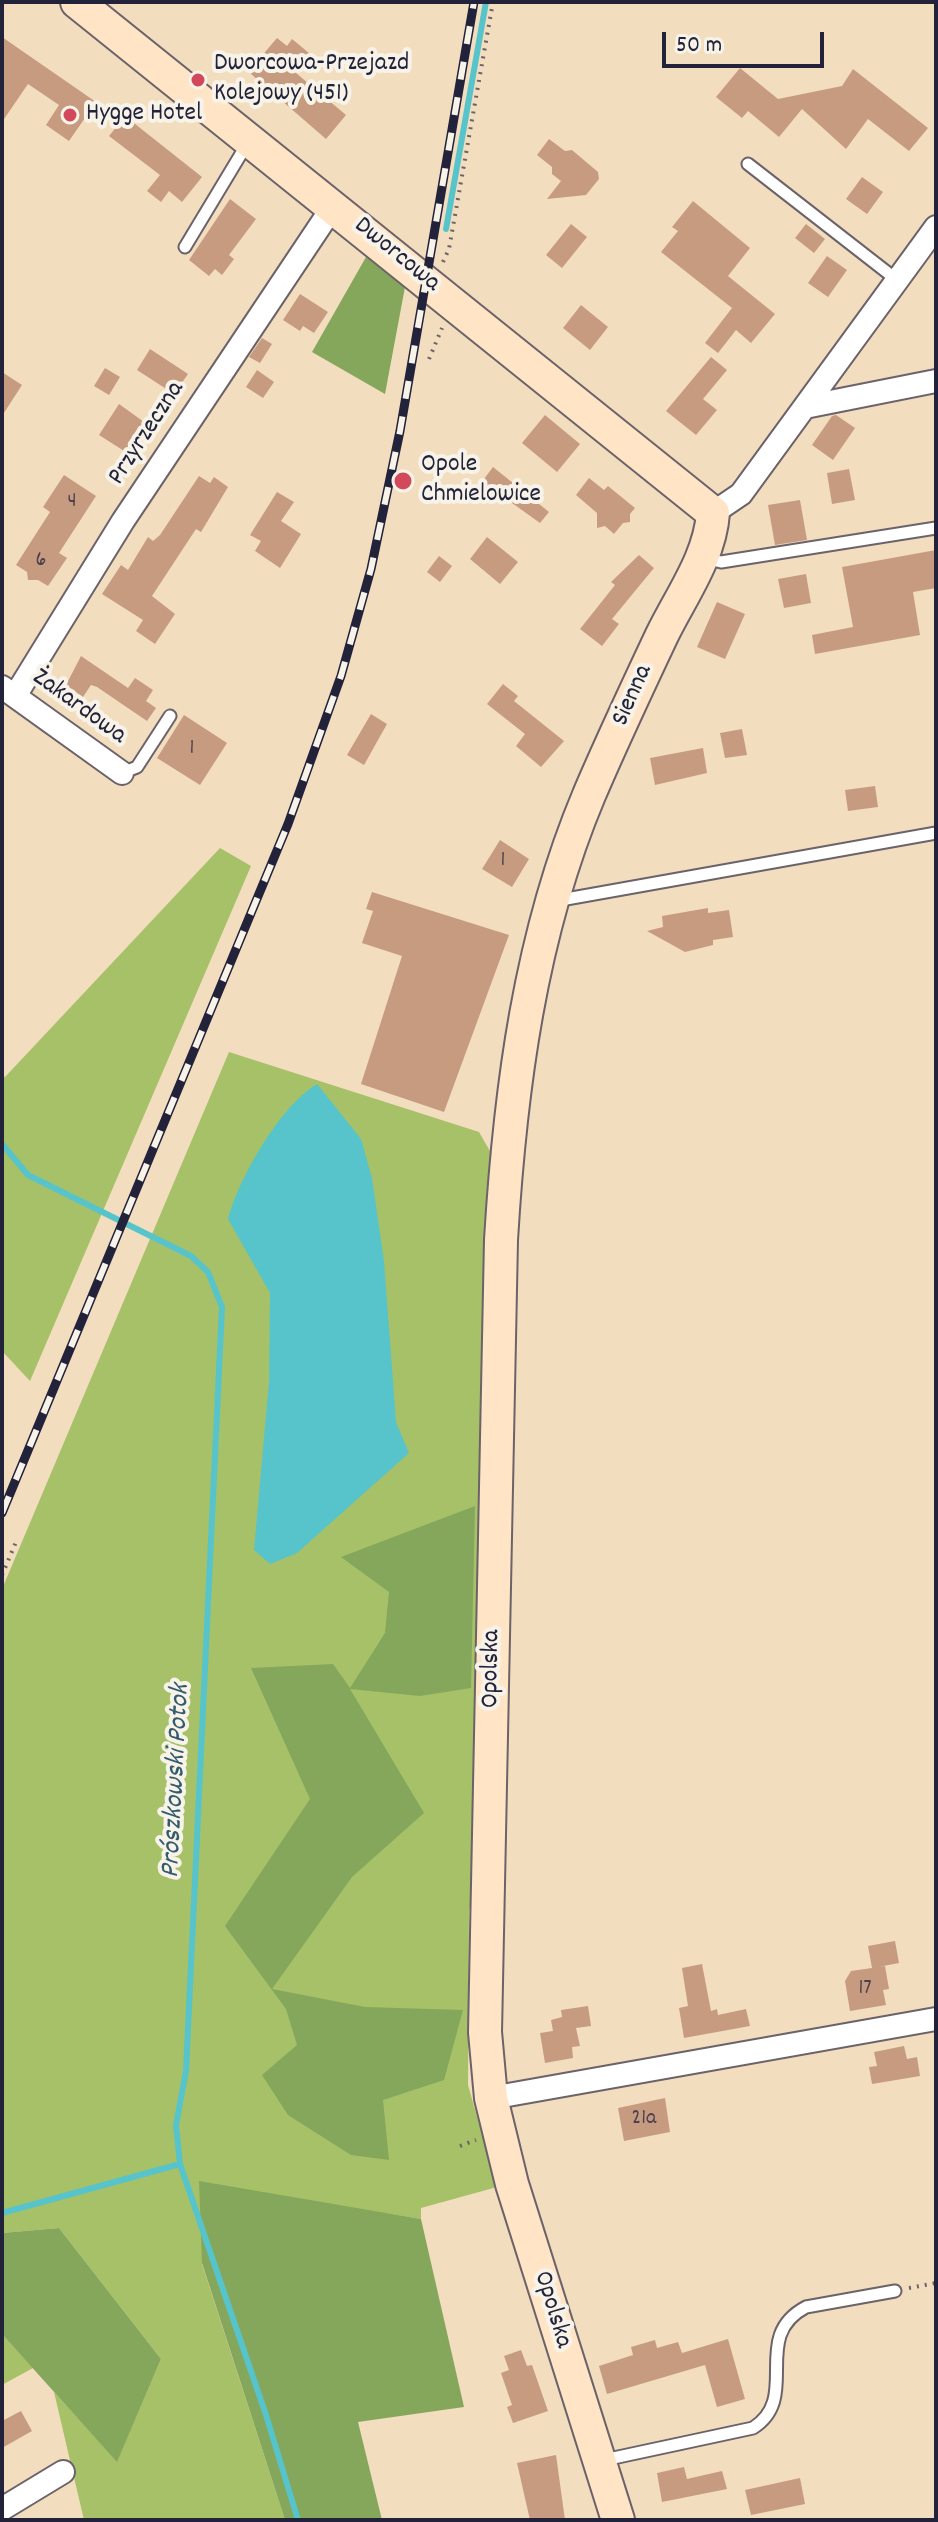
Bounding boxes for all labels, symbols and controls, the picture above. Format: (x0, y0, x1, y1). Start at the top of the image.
scale bar (666, 16, 828, 66)
text: 50 m (676, 29, 722, 63)
place label: Dworcowa-Przejazd Kolejowy (451) (214, 49, 409, 110)
marker: Dworcowa-Przejazd Kolejowy (451) (189, 71, 207, 89)
place label: Hygge Hotel (86, 99, 202, 131)
marker: Hygge Hotel (61, 106, 79, 124)
street label: Dworcowa (346, 212, 446, 300)
street label: Przyrzeczna (103, 376, 193, 492)
place label: Opole Chmielowice (421, 450, 541, 512)
marker: Opole Chmielowice (392, 470, 414, 492)
house number: 4 (67, 490, 77, 516)
house number: 6 (36, 549, 46, 575)
street label: Sienna (607, 660, 661, 732)
street label: Żakardowa (25, 663, 131, 753)
house number: 1 (190, 737, 194, 763)
house number: 1 (501, 849, 505, 875)
street label: Opolska (477, 1629, 509, 1709)
water label: Prószkowski Potok (156, 1683, 200, 1879)
house number: 17 (858, 1977, 872, 2003)
house number: 21a (632, 2107, 656, 2133)
street label: Opolska (525, 2268, 577, 2352)

